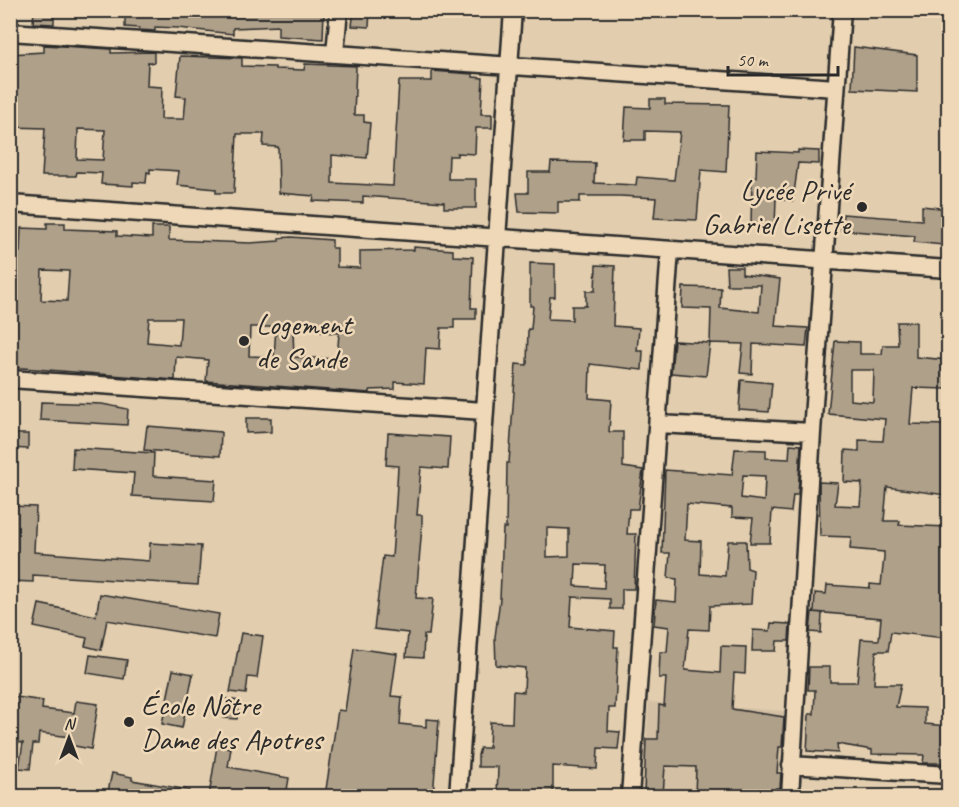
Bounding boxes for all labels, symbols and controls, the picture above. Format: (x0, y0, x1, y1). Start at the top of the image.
scale bar (728, 39, 838, 77)
text: 50 m (737, 49, 770, 71)
place label: Lycée Privé Gabriel Lisette (702, 171, 854, 243)
marker: Lycée Privé Gabriel Lisette (855, 200, 869, 214)
place label: Logement de Sande (256, 305, 354, 377)
marker: Logement de Sande (237, 334, 251, 348)
place label: École Nôtre Dame des Apotres (141, 686, 325, 758)
north arrow (39, 708, 99, 768)
text: N (64, 714, 77, 734)
marker: École Nôtre Dame des Apotres (122, 715, 136, 729)

